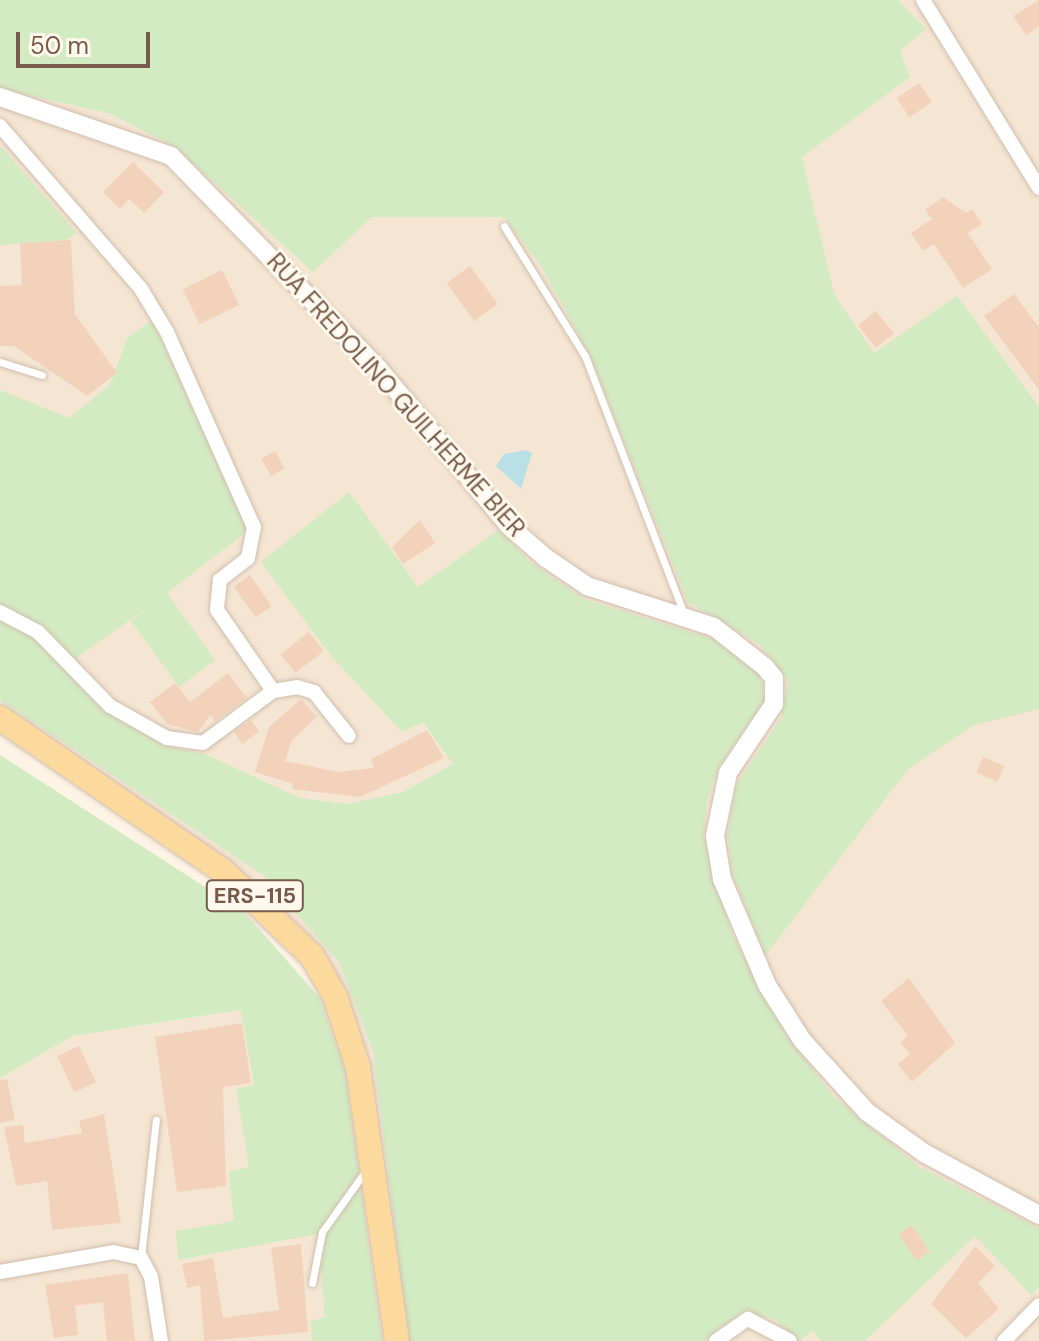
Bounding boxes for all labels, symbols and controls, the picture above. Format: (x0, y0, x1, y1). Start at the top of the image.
scale bar (20, 16, 154, 66)
text: 50 m (30, 30, 89, 61)
street label: RUA FREDOLINO GUILHERME BIER (261, 247, 531, 543)
road number: ERS-115 (205, 878, 305, 914)

